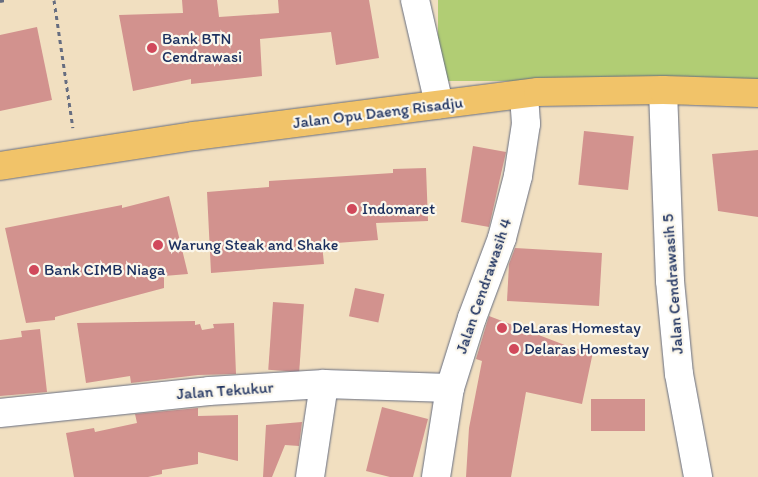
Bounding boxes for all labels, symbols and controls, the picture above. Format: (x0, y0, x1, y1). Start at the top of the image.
place label: Bank BTN Cendrawasi (162, 29, 242, 67)
marker: Bank BTN Cendrawasi (146, 42, 158, 54)
street label: Jalan Opu Daeng Risadju (292, 93, 464, 133)
place label: Indomaret (362, 199, 435, 219)
marker: Indomaret (346, 203, 358, 215)
street label: Jalan Cendrawasih 5 (659, 213, 687, 355)
street label: Jalan Cendrawasih 4 (452, 216, 516, 356)
place label: Warung Steak and Shake (168, 235, 338, 255)
marker: Warung Steak and Shake (152, 239, 164, 251)
place label: Bank CIMB Niaga (44, 260, 166, 280)
marker: Bank CIMB Niaga (28, 264, 40, 276)
place label: DeLaras Homestay (512, 318, 641, 338)
marker: DeLaras Homestay (496, 322, 508, 334)
place label: Delaras Homestay (524, 339, 649, 359)
marker: Delaras Homestay (508, 343, 520, 355)
street label: Jalan Tekukur (177, 378, 273, 404)

